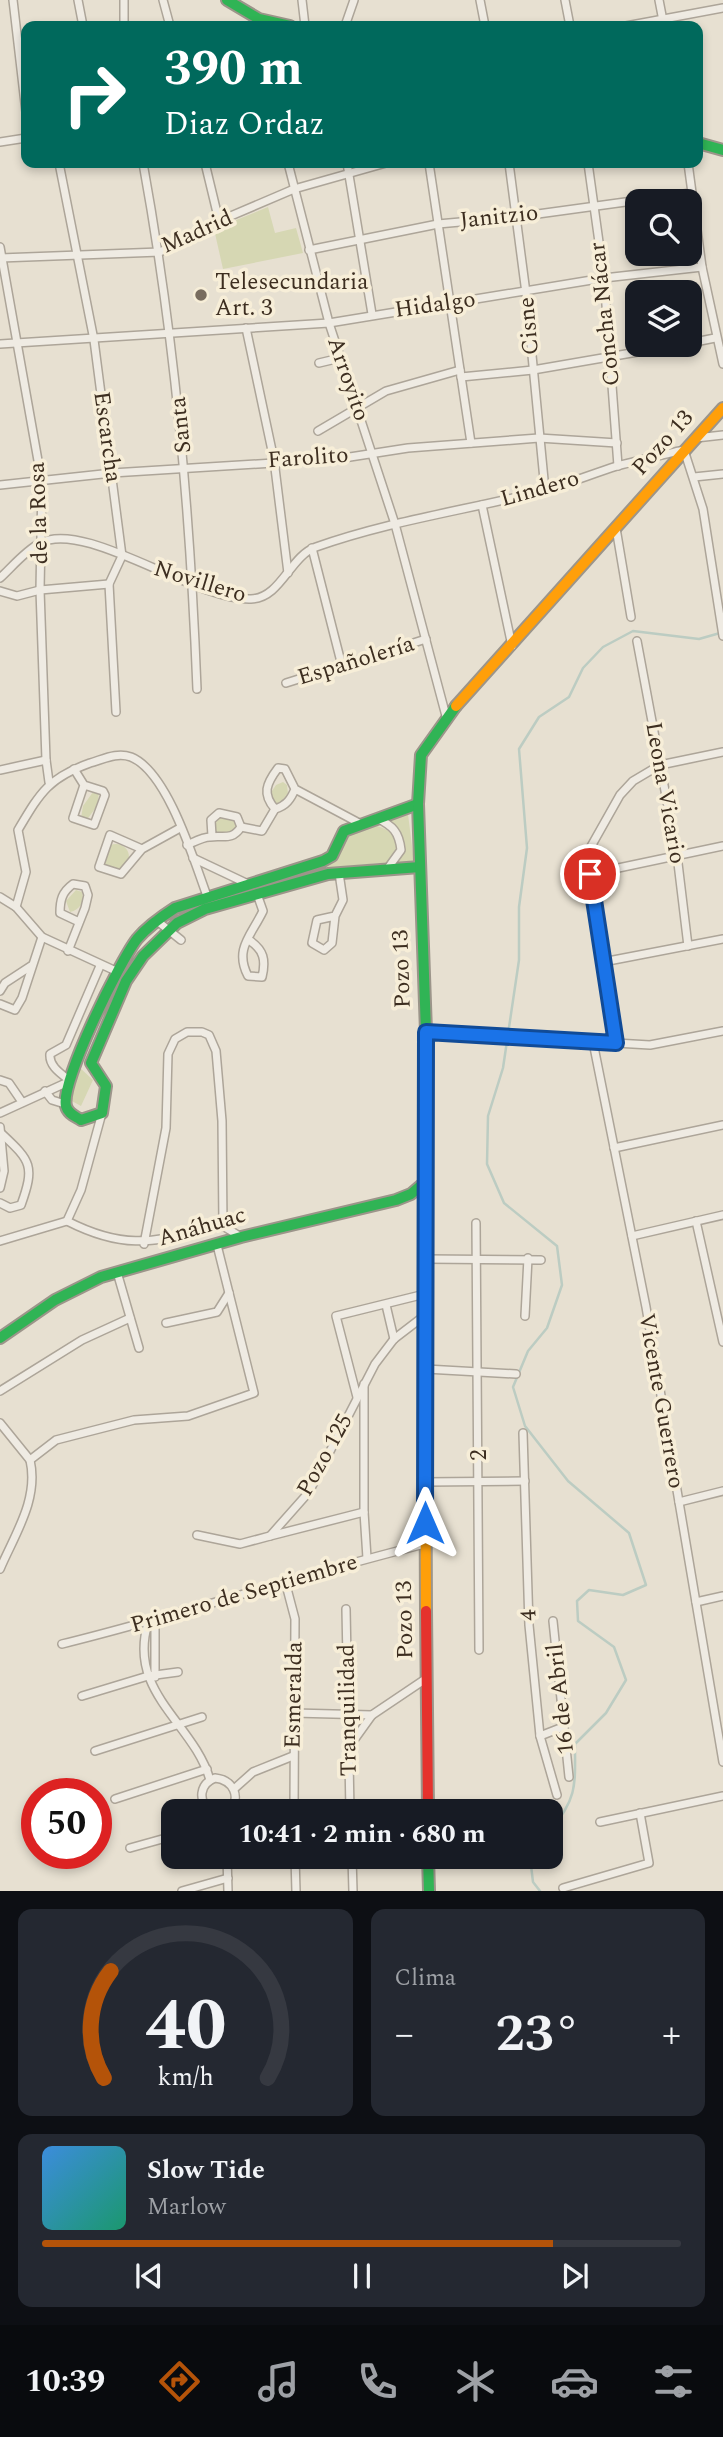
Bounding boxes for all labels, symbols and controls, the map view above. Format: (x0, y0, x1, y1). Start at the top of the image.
text: 390 m (164, 32, 303, 107)
icon: right (49, 49, 140, 140)
text: Diaz Ordaz (164, 100, 325, 149)
map controls (625, 189, 702, 357)
button: search (625, 189, 702, 266)
street label: Janitzio (458, 195, 540, 239)
street label: Madrid (155, 201, 239, 263)
street label: Concha Nácar (580, 240, 630, 388)
place label: Telesecundaria Art. 3 (215, 265, 368, 326)
button: layers (625, 280, 702, 357)
street label: Hidalgo (392, 282, 478, 328)
marker: Telesecundaria Art. 3 (193, 287, 209, 303)
street label: Cisne (509, 295, 549, 357)
street label: Arroyito (317, 332, 379, 426)
street label: Escarcha (83, 389, 131, 485)
street label: Santa (161, 395, 201, 455)
street label: Pozo 13 (624, 402, 702, 484)
street label: Farolito (266, 438, 350, 478)
street label: de la Rosa (20, 461, 58, 565)
street label: Lindero (496, 461, 584, 517)
street label: Novillero (149, 551, 251, 613)
street label: Españolería (293, 627, 419, 695)
street label: Leona Vicario (635, 719, 695, 867)
pin (560, 844, 620, 904)
icon: arrive (571, 855, 609, 893)
street label: Pozo 13 (383, 929, 421, 1009)
street label: Anáhuac (154, 1198, 250, 1256)
street label: Vicente Guerrero (628, 1311, 694, 1491)
street label: Pozo 125 (288, 1407, 362, 1503)
street label: 2 (462, 1449, 497, 1461)
position arrow (388, 1486, 462, 1560)
street label: Primero de Septiembre (126, 1545, 362, 1643)
street label: Pozo 13 (387, 1580, 423, 1660)
street label: 4 (511, 1608, 547, 1622)
street label: Esmeralda (276, 1641, 312, 1749)
street label: 16 de Abril (538, 1642, 584, 1756)
street label: Tranquilidad (329, 1643, 367, 1777)
speed limit sign: 50 (21, 1778, 112, 1869)
text: 10:41 · 2 min · 680 m (238, 1814, 486, 1854)
text: Clima (395, 1961, 456, 1996)
text: 40 (144, 1972, 226, 2083)
text: 23° (496, 1995, 580, 2074)
text: − (395, 2006, 414, 2064)
text: + (662, 2006, 681, 2064)
text: km/h (157, 2059, 213, 2097)
text: Slow Tide (147, 2150, 265, 2190)
text: Marlow (147, 2190, 226, 2225)
icon: previous (130, 2257, 168, 2295)
icon: pause (343, 2257, 381, 2295)
icon: next (556, 2257, 594, 2295)
text: 10:39 (25, 2357, 105, 2406)
icon: directions (155, 2357, 204, 2406)
icon: music (254, 2357, 303, 2406)
icon: phone (353, 2357, 402, 2406)
icon: climate (451, 2357, 500, 2406)
icon: car (550, 2357, 599, 2406)
icon: filters (649, 2357, 698, 2406)

